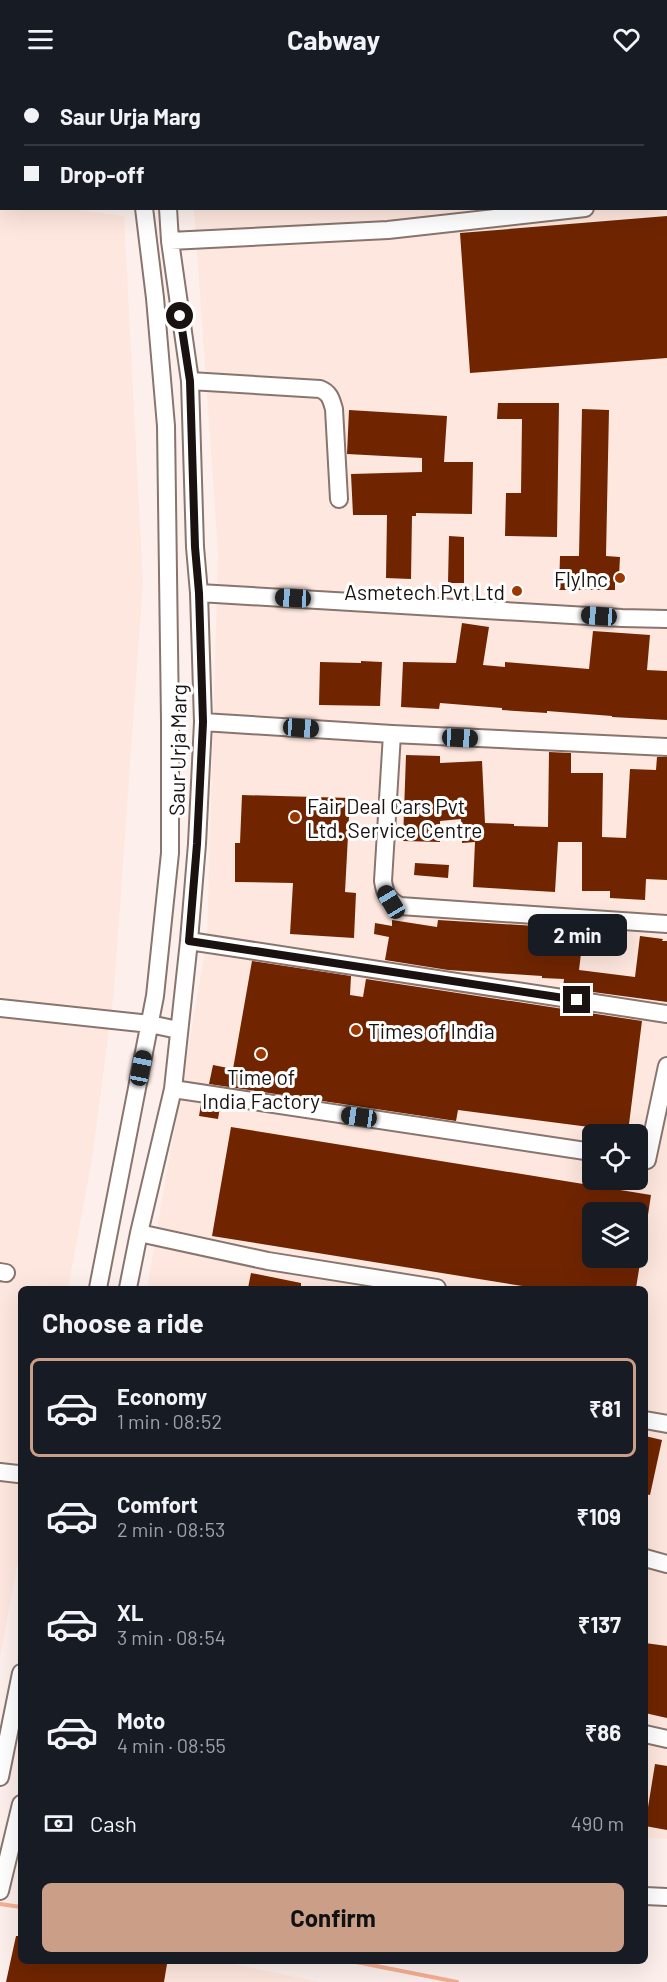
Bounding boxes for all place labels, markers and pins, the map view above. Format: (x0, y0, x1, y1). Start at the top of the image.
place label: FlyInc (554, 566, 608, 591)
marker: FlyInc (613, 571, 627, 585)
place label: Asmetech Pvt Ltd (344, 579, 505, 604)
marker: Asmetech Pvt Ltd (510, 584, 524, 598)
place label: Fair Deal Cars Pvt Ltd. Service Centre (307, 793, 482, 842)
marker: Fair Deal Cars Pvt Ltd. Service Centre (288, 810, 302, 824)
place label: Times of India (368, 1018, 495, 1043)
marker: Times of India (349, 1023, 363, 1037)
marker: Time of India Factory (254, 1047, 268, 1061)
place label: Time of India Factory (202, 1064, 320, 1113)

